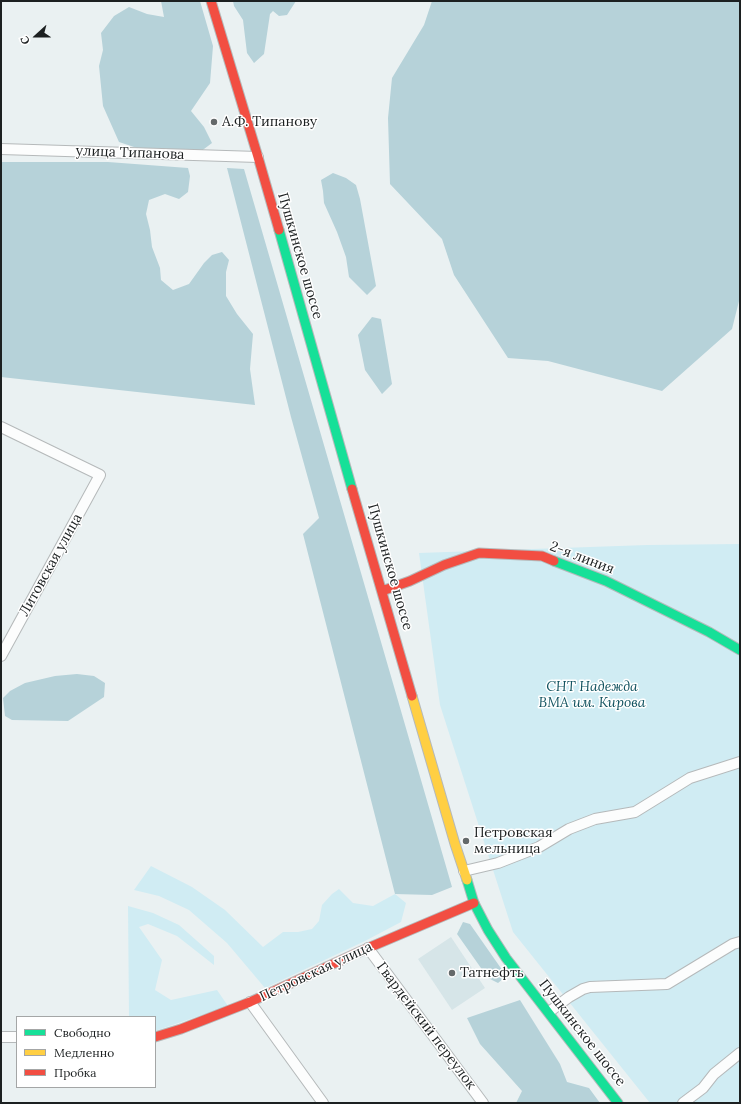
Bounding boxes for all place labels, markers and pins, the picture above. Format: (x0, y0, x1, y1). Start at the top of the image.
place label: А.Ф. Типанову (222, 114, 317, 130)
marker: А.Ф. Типанову (209, 117, 219, 127)
place label: Петровская мельница (474, 825, 553, 858)
marker: Петровская мельница (461, 836, 471, 846)
place label: Татнефть (460, 965, 524, 981)
marker: Татнефть (447, 968, 457, 978)

